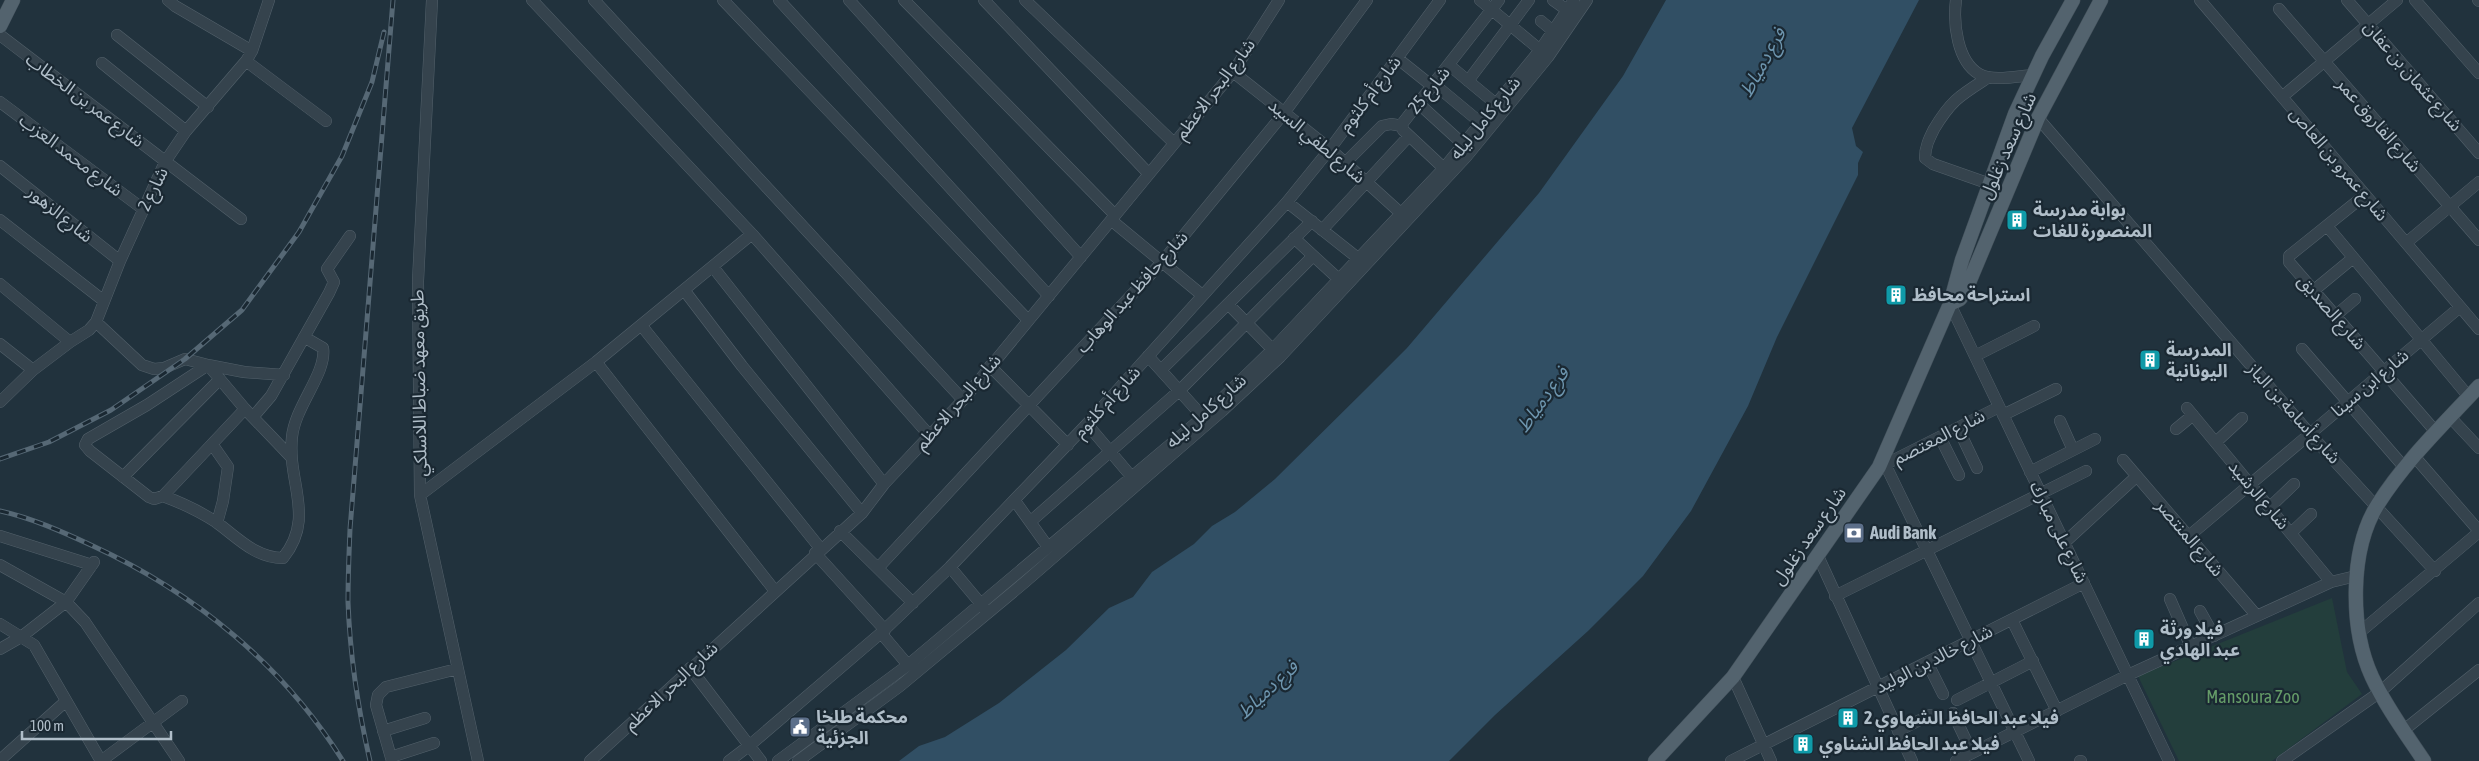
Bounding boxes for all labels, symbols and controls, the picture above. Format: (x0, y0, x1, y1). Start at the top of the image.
street label: شارع عثمان بن عفان (2357, 16, 2467, 138)
water label: فرع دمياط (1734, 23, 1794, 102)
street label: شارع البحر الاعظم (1170, 34, 1262, 146)
street label: شارع عمر بن الخطاب (19, 48, 149, 154)
street label: شارع أم كلثوم (1334, 51, 1408, 138)
street label: شارع 25 (1403, 62, 1457, 120)
street label: شارع كامل ليله (1445, 72, 1528, 166)
street label: شارع الفاروق عمر (2329, 72, 2426, 179)
street label: شارع سعد زغلول (1975, 89, 2044, 204)
street label: شارع لطفي السيد (1262, 94, 1370, 190)
street label: شارع عمرو بن العاص (2283, 102, 2393, 227)
street label: شارع محمد العزب (13, 109, 127, 204)
street label: شارع 2 (133, 163, 176, 216)
street label: شارع الزهور (20, 180, 97, 250)
place label: بوابة مدرسة المنصورة للغات (2033, 199, 2152, 242)
building icon: بوابة مدرسة المنصورة للغات (2005, 208, 2029, 232)
street label: شارع حافظ عبد الوهاب (1071, 226, 1195, 360)
street label: شارع الصديق (2291, 270, 2371, 356)
building icon: استراحة محافظ (1884, 283, 1908, 307)
place label: استراحة محافظ (1912, 284, 2030, 306)
street label: طريق معهد ضباط اللاسلكي (406, 289, 434, 477)
place label: المدرسة اليونانية (2166, 339, 2232, 381)
street label: شارع ابن سينا (2327, 344, 2415, 424)
building icon: المدرسة اليونانية (2138, 348, 2162, 372)
street label: شارع البحر الاعظم (910, 349, 1008, 457)
street label: شارع أسامة بن الباز (2240, 357, 2346, 470)
street label: شارع أم كلثوم (1069, 361, 1147, 445)
water label: فرع دمياط (1511, 361, 1577, 438)
street label: شارع كامل ليله (1161, 369, 1253, 455)
street label: شارع المعتصم (1889, 404, 1990, 472)
street label: شارع الرشيد (2221, 456, 2294, 536)
street label: شارع على مبارك (2022, 477, 2093, 588)
street label: شارع سعد زغلول (1767, 483, 1853, 591)
street label: شارع المنتصر (2148, 494, 2229, 583)
bank icon: Audi Bank (1842, 521, 1866, 545)
place label: Audi Bank (1869, 522, 1937, 543)
place label: فيلا ورثة عبد الهادي (2160, 618, 2240, 664)
street label: شارع خالد بن الوليد (1872, 620, 1998, 701)
building icon: فيلا ورثة عبد الهادي (2132, 627, 2156, 651)
street label: شارع البحر الاعظم (619, 637, 725, 737)
water label: فرع دمياط (1232, 654, 1306, 726)
park label: Mansoura Zoo (2206, 686, 2300, 707)
place label: محكمة طلخا الجزئية (816, 706, 908, 749)
building icon: فيلا عبد الحافظ الشهاوي 2 (1836, 706, 1860, 730)
place label: فيلا عبد الحافظ الشهاوي 2 (1864, 707, 2059, 732)
scale bar (22, 708, 171, 740)
public building icon: محكمة طلخا الجزئية (788, 715, 812, 739)
text: 100 m (30, 717, 64, 734)
building icon: فيلا عبد الحافظ الشناوي (1791, 732, 1815, 756)
place label: فيلا عبد الحافظ الشناوي (1819, 733, 2000, 758)

